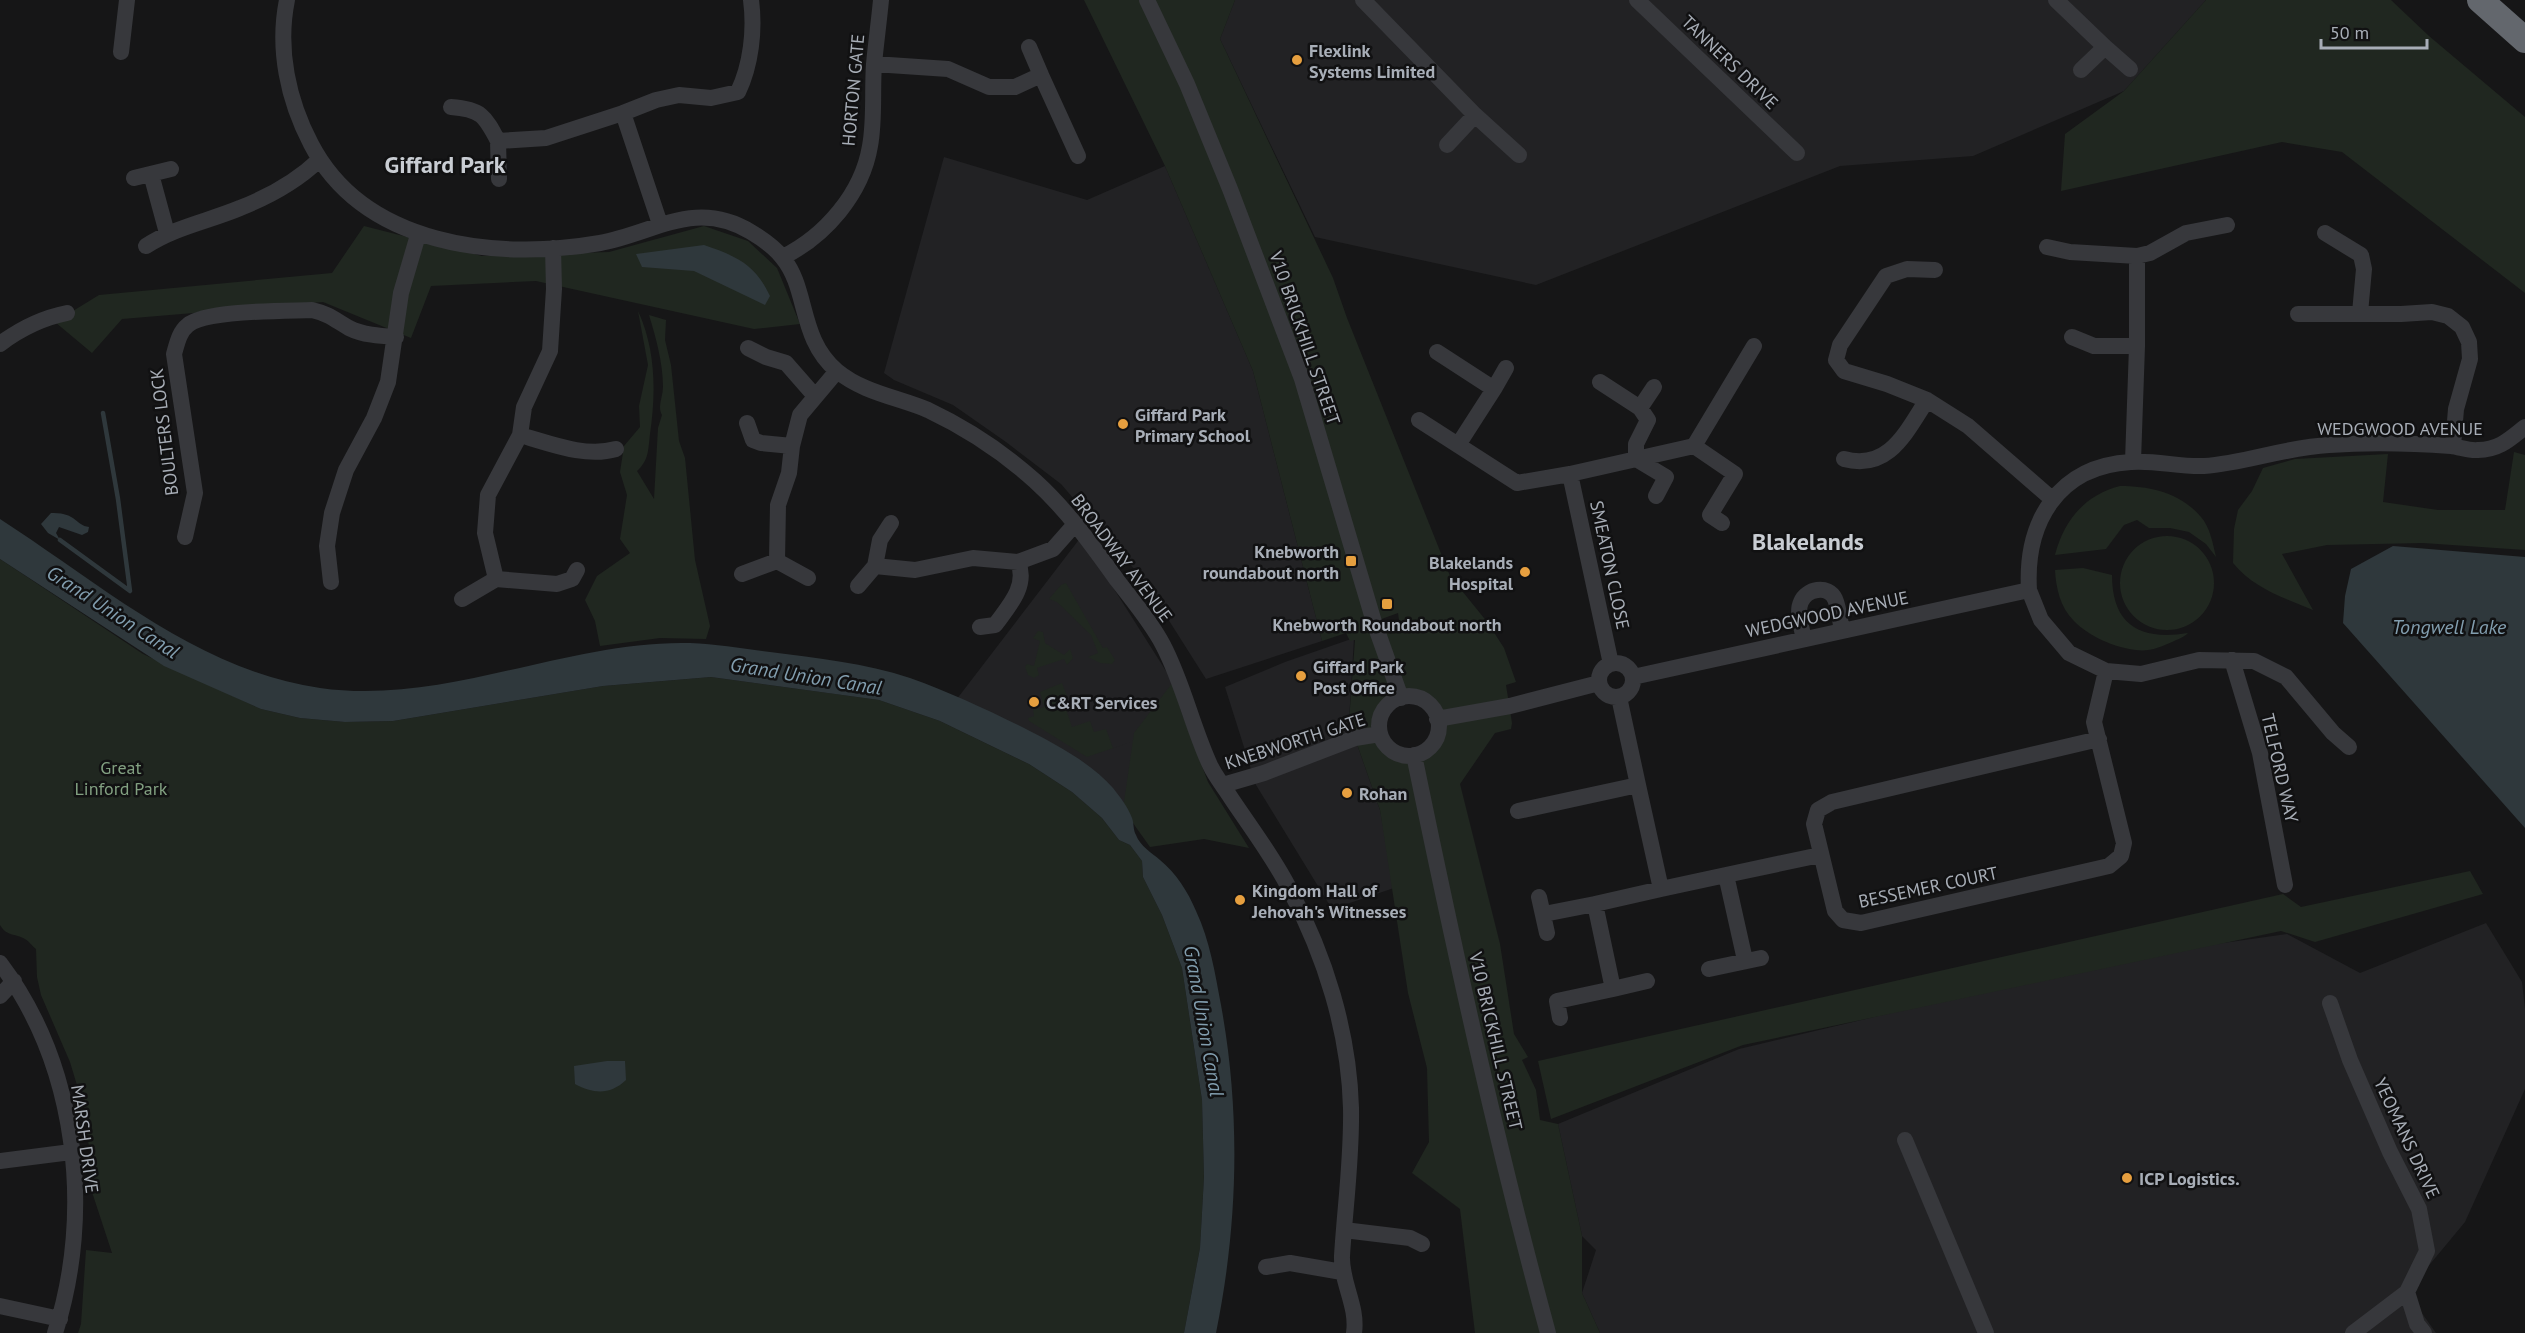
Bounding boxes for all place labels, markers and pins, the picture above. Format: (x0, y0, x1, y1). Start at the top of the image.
place label: Flexlink Systems Limited (1309, 39, 1435, 83)
marker: Flexlink Systems Limited (1290, 53, 1304, 67)
place label: Giffard Park Primary School (1135, 403, 1251, 447)
marker: Giffard Park Primary School (1116, 417, 1130, 431)
place label: Knebworth roundabout north (1203, 540, 1339, 584)
place label: Blakelands Hospital (1429, 551, 1514, 595)
marker: Knebworth roundabout north (1344, 554, 1358, 568)
marker: Blakelands Hospital (1518, 565, 1532, 579)
marker: Knebworth Roundabout north (1380, 597, 1394, 611)
place label: Knebworth Roundabout north (1272, 613, 1502, 636)
place label: Giffard Park Post Office (1313, 655, 1404, 699)
marker: Giffard Park Post Office (1294, 669, 1308, 683)
place label: C&RT Services (1046, 691, 1158, 714)
marker: C&RT Services (1027, 695, 1041, 709)
place label: Rohan (1359, 782, 1407, 805)
marker: Rohan (1340, 786, 1354, 800)
place label: Kingdom Hall of Jehovah's Witnesses (1251, 879, 1407, 923)
marker: Kingdom Hall of Jehovah's Witnesses (1233, 893, 1247, 907)
place label: ICP Logistics. (2139, 1167, 2240, 1190)
marker: ICP Logistics. (2120, 1171, 2134, 1185)

